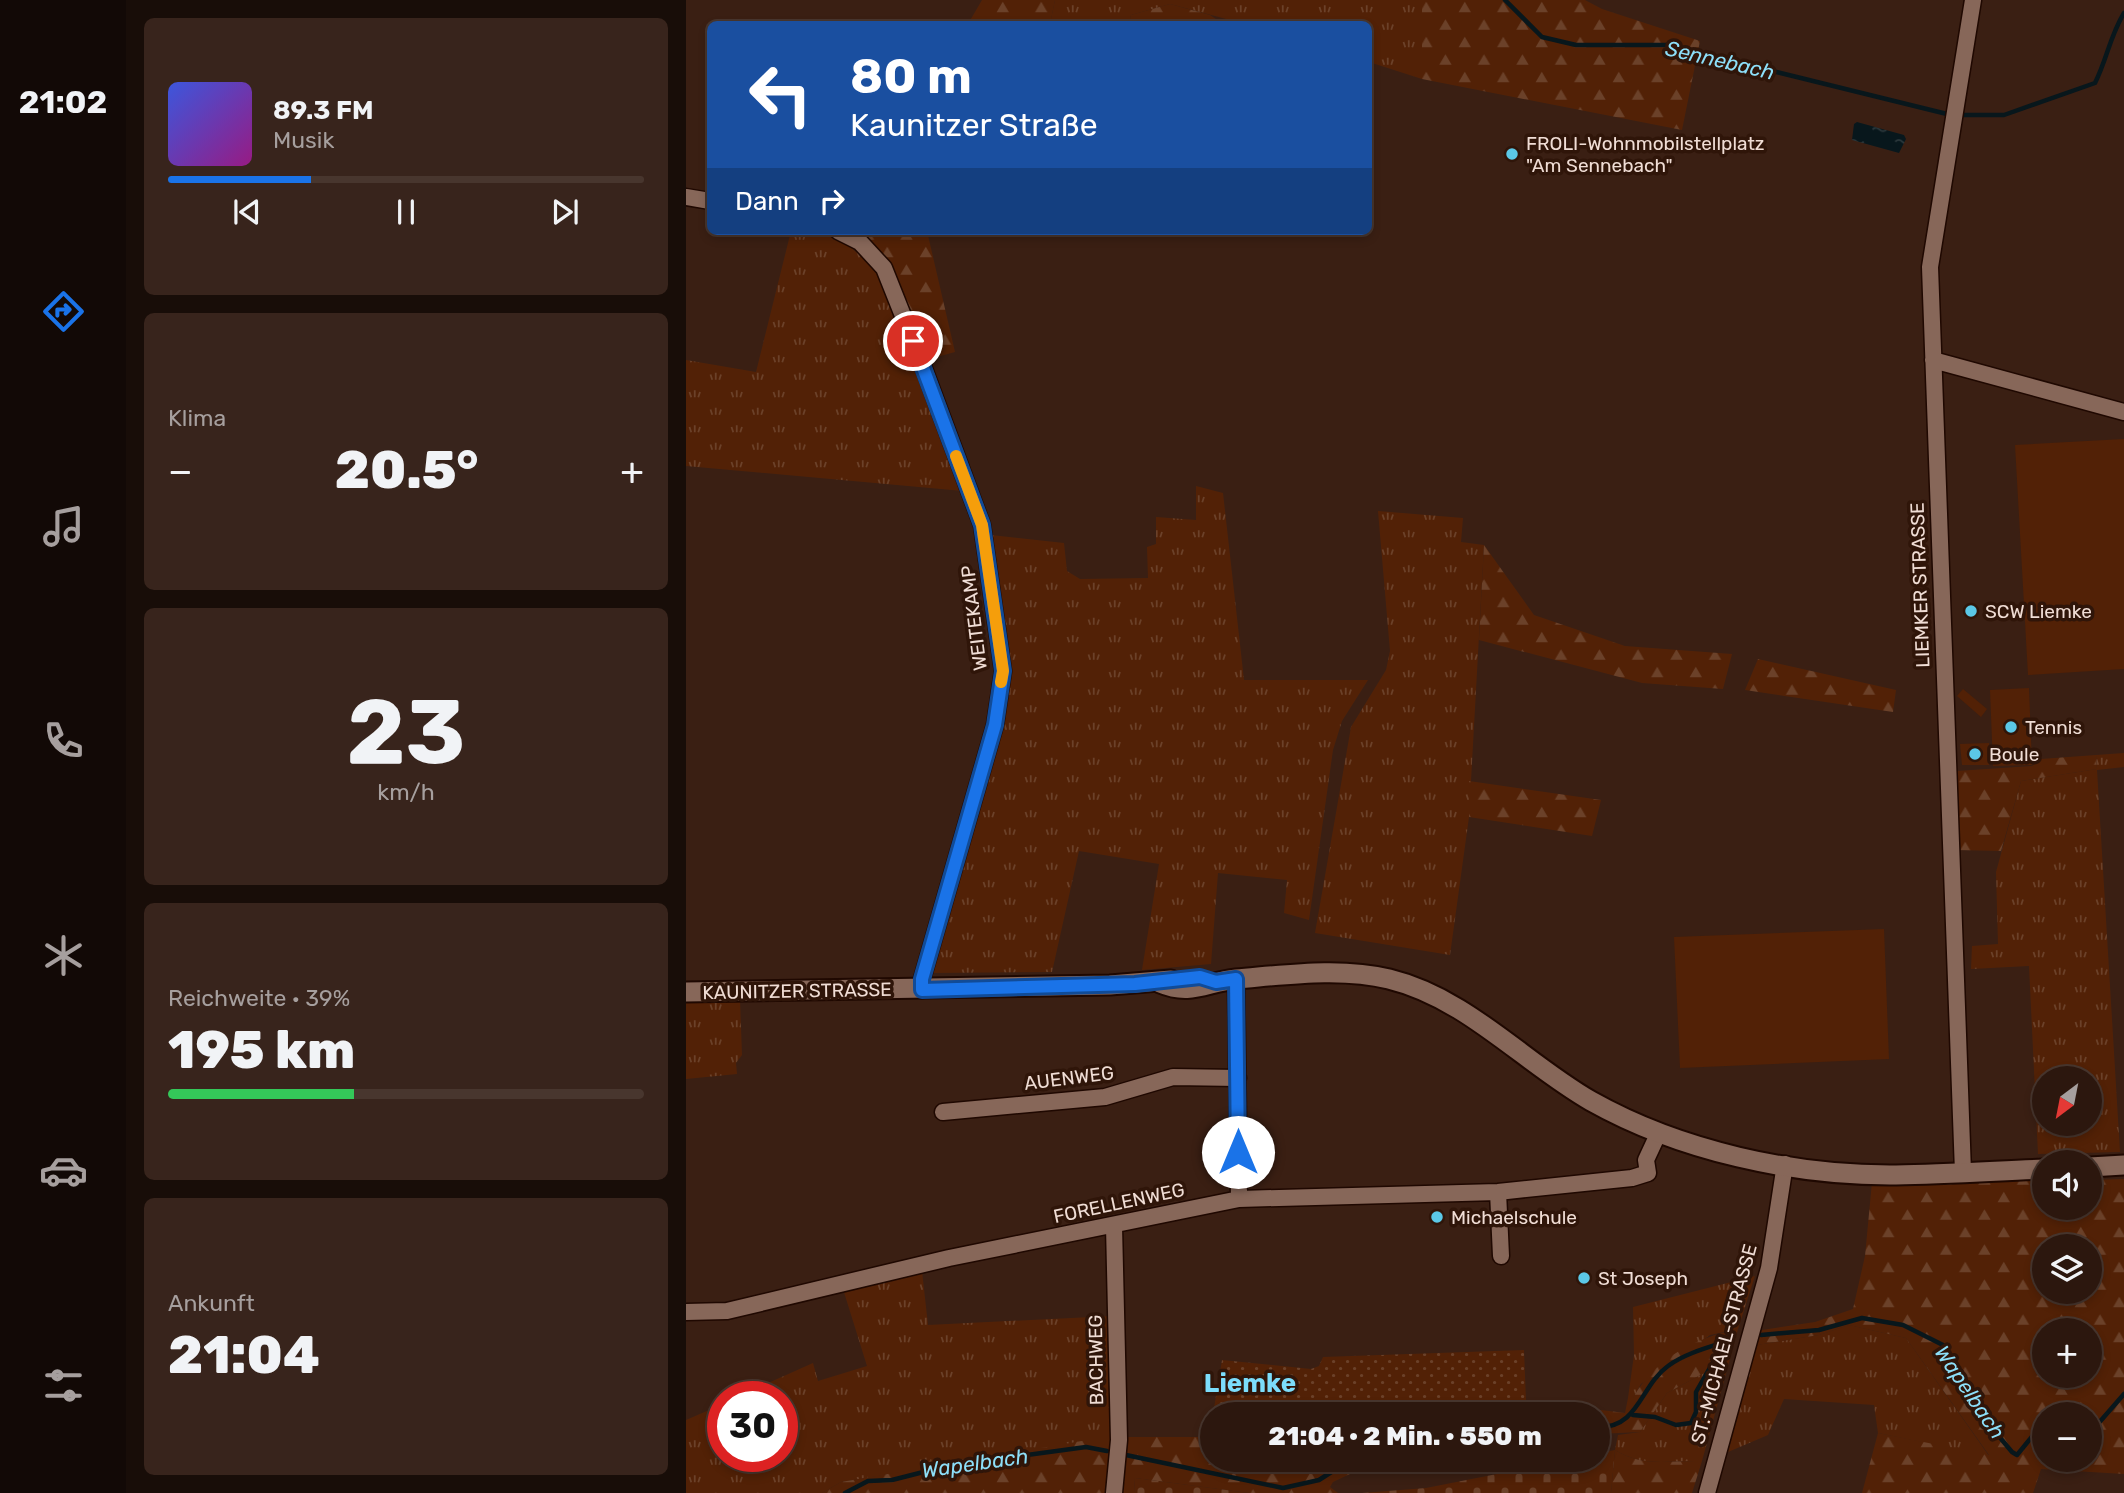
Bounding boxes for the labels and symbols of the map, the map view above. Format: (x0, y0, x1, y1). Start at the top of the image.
water label: Sennebach (1663, 35, 1777, 85)
place label: FROLI-Wohnmobilstellplatz "Am Sennebach" (1526, 132, 1765, 177)
marker: FROLI-Wohnmobilstellplatz "Am Sennebach" (1504, 146, 1520, 162)
pin (883, 311, 943, 371)
street label: LIEMKER STRASSE (1906, 502, 1934, 668)
street label: WEITEKAMP (956, 564, 992, 672)
place label: SCW Liemke (1985, 600, 2092, 623)
marker: SCW Liemke (1963, 603, 1979, 619)
place label: Tennis (2025, 716, 2082, 739)
marker: Tennis (2003, 719, 2019, 735)
place label: Boule (1989, 743, 2039, 766)
marker: Boule (1967, 746, 1983, 762)
street label: KAUNITZER STRASSE (702, 978, 892, 1004)
street label: AUENWEG (1023, 1061, 1115, 1095)
north arrow (2032, 1066, 2102, 1136)
position arrow (1201, 1115, 1275, 1189)
street label: FORELLENWEG (1051, 1178, 1187, 1228)
place label: Michaelschule (1451, 1206, 1577, 1229)
marker: Michaelschule (1429, 1209, 1445, 1225)
street label: ST.-MICHAEL-STRASSE (1686, 1241, 1762, 1447)
place label: St Joseph (1598, 1267, 1688, 1290)
marker: St Joseph (1576, 1270, 1592, 1286)
street label: BACHWEG (1084, 1314, 1108, 1406)
water label: Wapelbach (1930, 1340, 2010, 1444)
district label: Liemke (1204, 1368, 1296, 1399)
speed limit sign: 30 (707, 1381, 798, 1472)
water label: Wapelbach (920, 1443, 1030, 1483)

